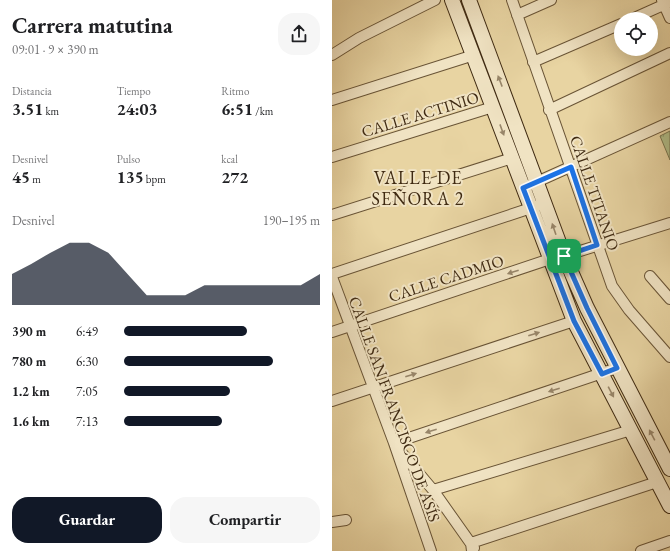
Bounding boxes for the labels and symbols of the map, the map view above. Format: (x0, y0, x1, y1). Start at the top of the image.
one-way arrow (496, 74, 502, 86)
street label: CALLE ACTINIO (359, 87, 481, 142)
one-way arrow (499, 125, 505, 137)
street label: CALLE TITANIO (565, 133, 624, 253)
district label: VALLE DE SEÑORA 2 (372, 166, 464, 210)
one-way arrow (551, 223, 557, 235)
pin (547, 239, 581, 273)
street label: CALLE CADMIO (386, 250, 506, 307)
one-way arrow (507, 269, 519, 275)
street label: CALLE SAN FRANCISCO DE ASÍS (344, 294, 445, 525)
one-way arrow (528, 331, 540, 337)
one-way arrow (405, 372, 417, 378)
one-way arrow (608, 386, 614, 398)
one-way arrow (548, 387, 560, 393)
one-way arrow (424, 428, 436, 434)
one-way arrow (649, 429, 655, 441)

